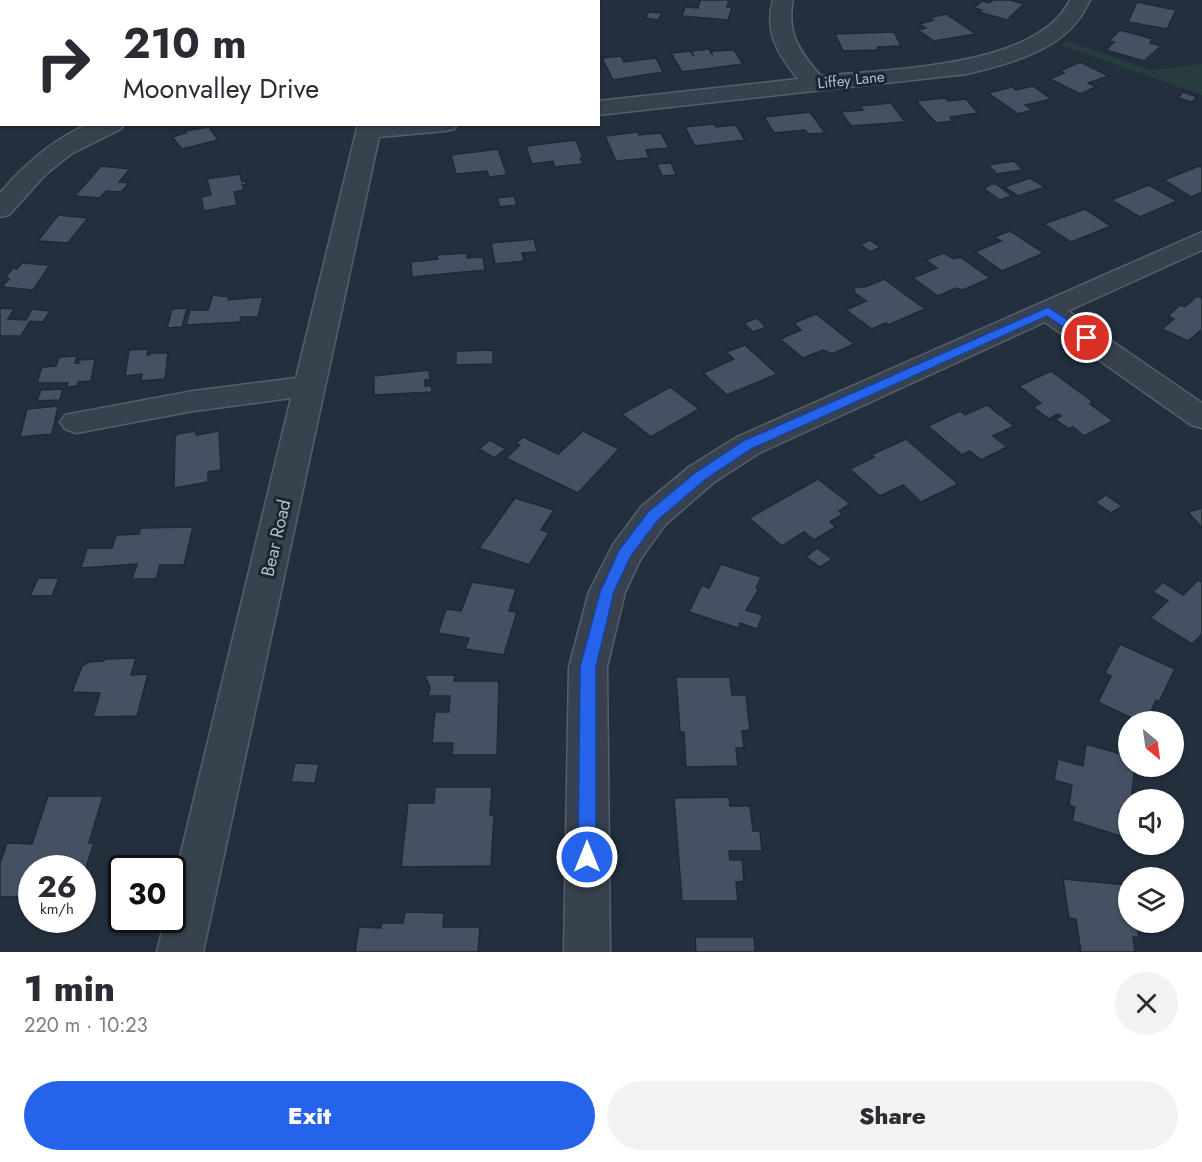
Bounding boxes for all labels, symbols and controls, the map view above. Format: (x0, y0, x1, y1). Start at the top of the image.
text: 210 m (123, 13, 247, 74)
icon: right (24, 24, 102, 102)
street label: Liffey Lane (816, 66, 886, 94)
text: Moonvalley Drive (123, 69, 319, 108)
pin (1061, 312, 1112, 363)
icon: arrive (1070, 321, 1103, 354)
street label: Bear Road (255, 497, 297, 579)
north arrow (1118, 711, 1184, 777)
map controls (1118, 711, 1184, 933)
button: sound (1118, 789, 1184, 855)
position arrow (555, 825, 619, 889)
speed limit sign: 30 (108, 855, 186, 933)
text: 26 (37, 865, 77, 908)
button: layers (1118, 867, 1184, 933)
text: km/h (40, 898, 74, 920)
text: 1 min (24, 962, 115, 1014)
button: close (1115, 972, 1178, 1035)
text: 220 m · 10:23 (24, 1011, 148, 1040)
button: Exit (24, 1081, 595, 1150)
button: Share (607, 1081, 1178, 1150)

